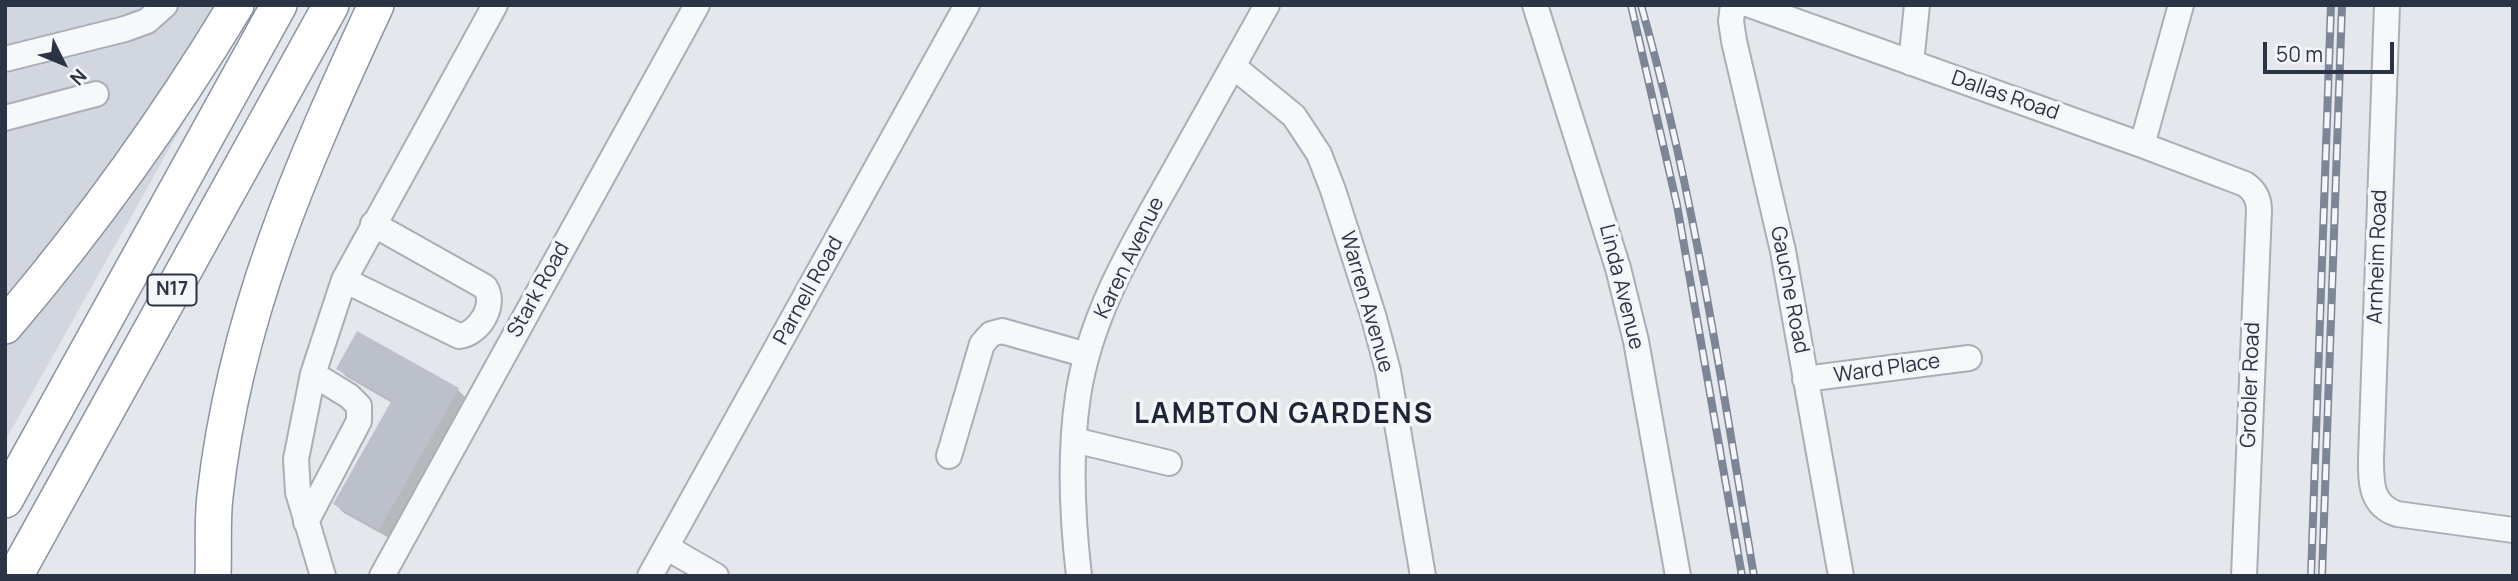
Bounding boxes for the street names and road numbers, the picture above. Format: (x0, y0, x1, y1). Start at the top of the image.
street label: Dallas Road (1948, 66, 2062, 126)
street label: Arnheim Road (2363, 189, 2393, 325)
street label: Karen Avenue (1090, 193, 1170, 323)
street label: Linda Avenue (1593, 222, 1649, 352)
street label: Gauche Road (1764, 224, 1814, 356)
street label: Warren Avenue (1334, 228, 1398, 376)
street label: Parnell Road (769, 232, 849, 350)
street label: Stark Road (503, 238, 575, 342)
road number: N17 (148, 274, 196, 306)
street label: Grobler Road (2236, 322, 2266, 448)
street label: Ward Place (1832, 349, 1942, 389)

